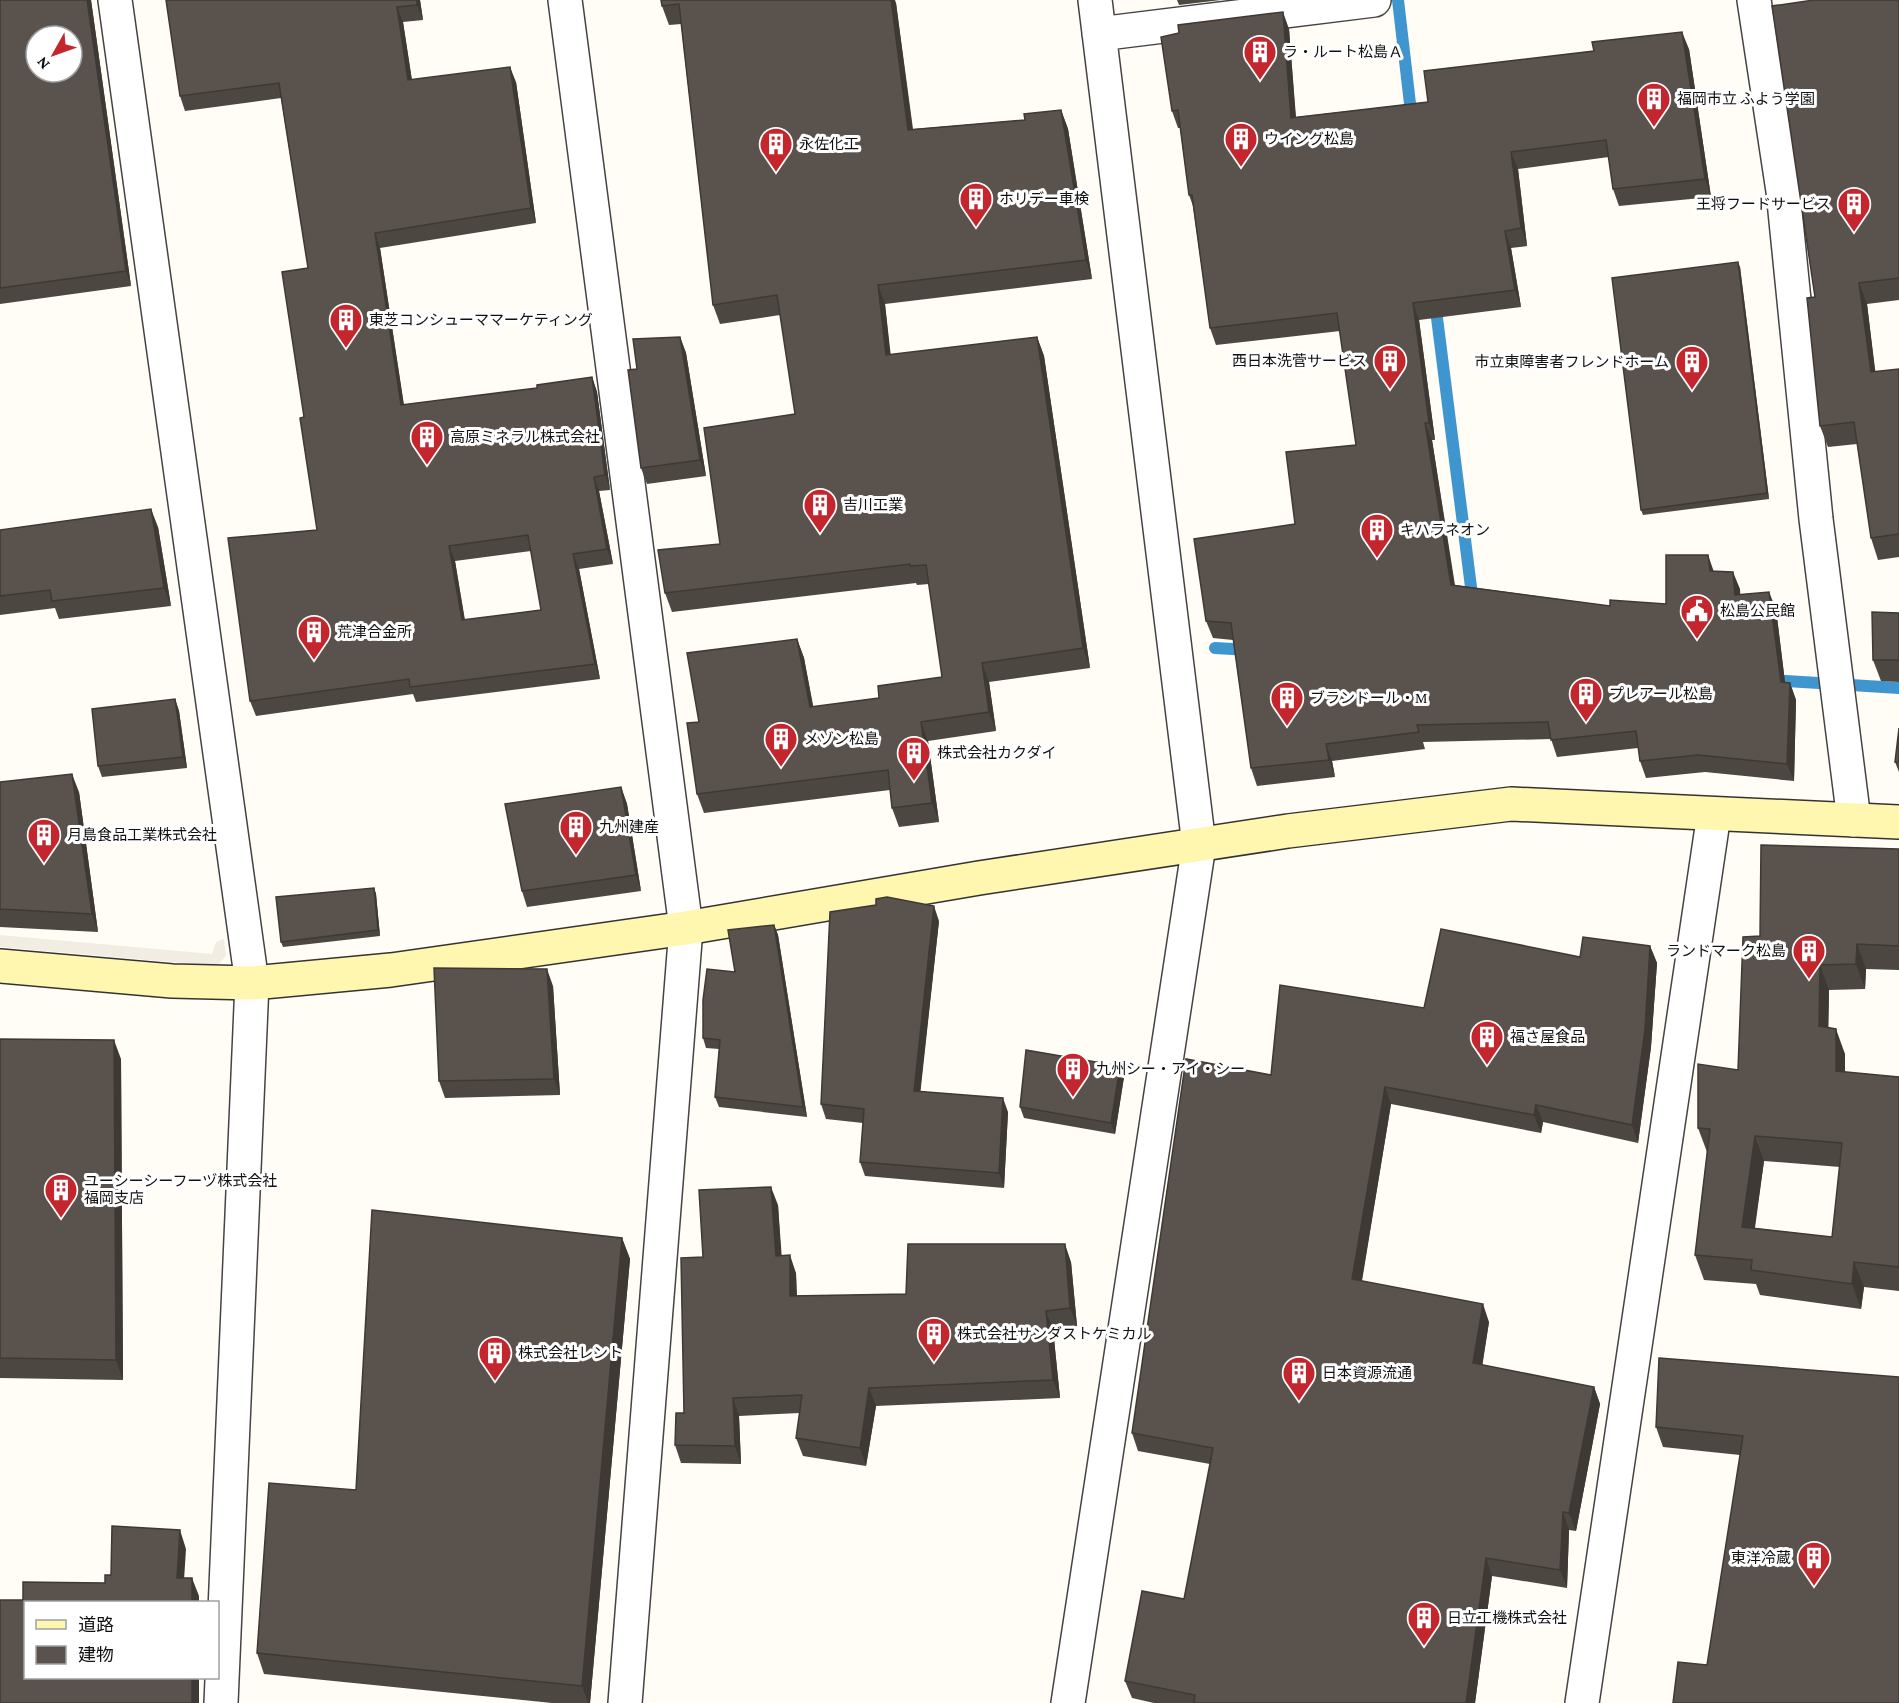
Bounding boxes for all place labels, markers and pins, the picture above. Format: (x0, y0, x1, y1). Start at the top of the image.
building icon: ラ・ルート松島Ａ (1242, 34, 1278, 81)
place label: ラ・ルート松島Ａ (1283, 44, 1403, 60)
building icon: 福岡市立 ふよう学園 (1636, 81, 1672, 128)
place label: 福岡市立 ふよう学園 (1677, 91, 1815, 107)
building icon: ウイング松島 (1223, 121, 1259, 168)
building icon: 永佐化工 (758, 126, 794, 173)
place label: ウイング松島 (1264, 131, 1354, 147)
place label: 永佐化工 (799, 136, 859, 152)
building icon: ホリデー車検 (958, 181, 994, 228)
building icon: 王将フードサービス (1836, 186, 1872, 233)
place label: ホリデー車検 (999, 191, 1089, 207)
place label: 王将フードサービス (1696, 196, 1831, 212)
building icon: 東芝コンシューママーケティング (328, 302, 364, 349)
place label: 東芝コンシューママーケティング (369, 312, 593, 328)
building icon: 西日本洗菅サービス (1372, 343, 1408, 390)
building icon: 市立東障害者フレンドホーム (1674, 344, 1710, 391)
place label: 西日本洗菅サービス (1232, 353, 1367, 369)
place label: 市立東障害者フレンドホーム (1474, 354, 1669, 370)
building icon: 高原ミネラル株式会社 (409, 419, 445, 466)
place label: 高原ミネラル株式会社 (450, 429, 600, 445)
building icon: 吉川工業 (802, 487, 838, 534)
place label: 吉川工業 (843, 497, 903, 513)
building icon: キハラネオン (1359, 512, 1395, 559)
place label: キハラネオン (1400, 522, 1490, 538)
public building icon: 松島公民館 (1679, 593, 1715, 640)
place label: 松島公民館 (1720, 603, 1795, 619)
building icon: 荒津合金所 (296, 614, 332, 661)
place label: 荒津合金所 (337, 624, 412, 640)
building icon: プレアール松島 (1568, 676, 1604, 723)
building icon: ブランドール・M (1269, 680, 1305, 727)
place label: プレアール松島 (1609, 686, 1713, 702)
place label: ブランドール・M (1310, 690, 1427, 706)
building icon: メゾン松島 (763, 721, 799, 768)
place label: メゾン松島 (804, 731, 879, 747)
building icon: 株式会社カクダイ (896, 735, 932, 782)
place label: 株式会社カクダイ (937, 745, 1056, 761)
building icon: 九州建産 (558, 809, 594, 856)
building icon: 月島食品工業株式会社 (26, 817, 62, 864)
place label: 九州建産 (599, 818, 659, 835)
place label: 月島食品工業株式会社 (67, 827, 217, 843)
building icon: ランドマーク松島 (1791, 933, 1827, 980)
place label: ランドマーク松島 (1666, 943, 1786, 959)
building icon: 福さ屋食品 (1469, 1019, 1505, 1066)
place label: 福さ屋食品 (1510, 1029, 1585, 1045)
building icon: 九州シー・アイ・シー (1055, 1051, 1091, 1098)
place label: 九州シー・アイ・シー (1096, 1060, 1245, 1077)
building icon: ユーシーシーフーヅ株式会社 福岡支店 (43, 1172, 79, 1219)
place label: ユーシーシーフーヅ株式会社 福岡支店 (84, 1173, 277, 1206)
building icon: 株式会社サンダストケミカル (916, 1316, 952, 1363)
place label: 株式会社サンダストケミカル (957, 1326, 1152, 1342)
building icon: 株式会社レント (477, 1335, 513, 1382)
place label: 株式会社レント (518, 1345, 623, 1361)
building icon: 日本資源流通 (1281, 1355, 1317, 1402)
place label: 日本資源流通 (1322, 1365, 1412, 1381)
building icon: 東洋冷蔵 (1796, 1540, 1832, 1587)
place label: 東洋冷蔵 (1731, 1550, 1791, 1566)
building icon: 日立工機株式会社 (1406, 1600, 1442, 1647)
place label: 日立工機株式会社 (1447, 1609, 1567, 1626)

